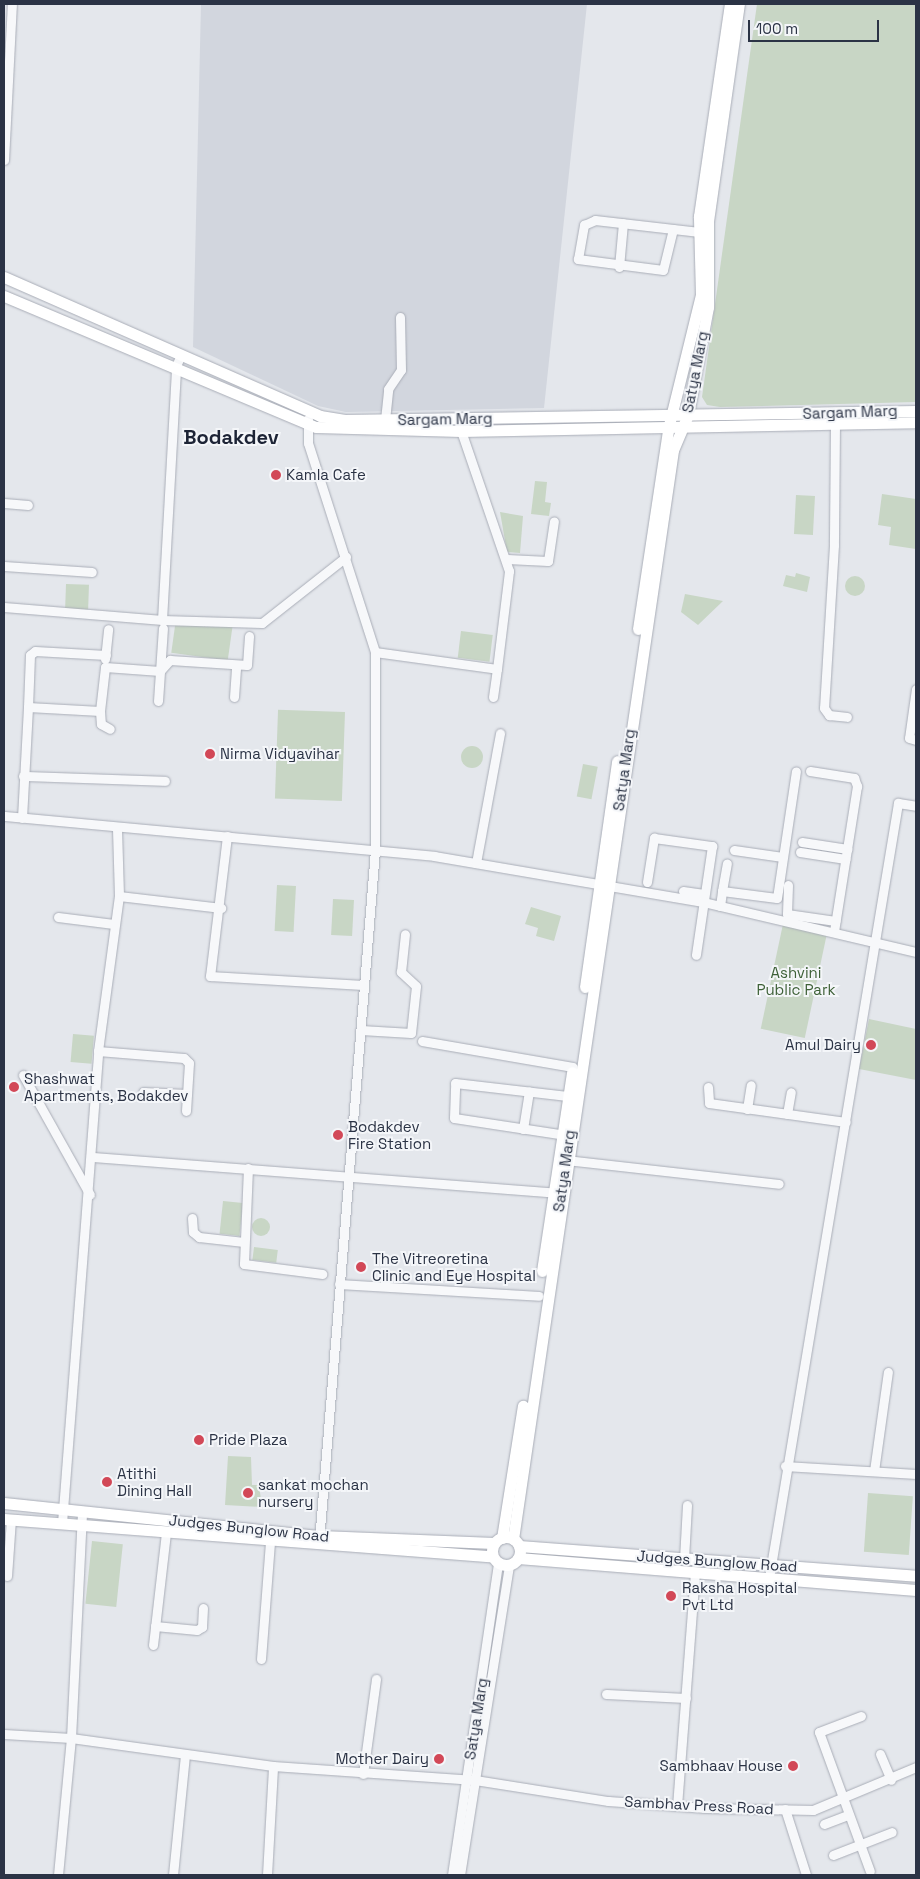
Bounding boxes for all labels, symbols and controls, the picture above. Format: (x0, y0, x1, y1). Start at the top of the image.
scale bar (750, 10, 881, 42)
text: 100 m (756, 19, 798, 38)
street label: Satya Marg (678, 330, 712, 414)
street label: Sargam Marg (802, 401, 898, 423)
street label: Sargam Marg (397, 409, 493, 429)
district label: Bodakdev (183, 425, 279, 449)
place label: Kamla Cafe (286, 466, 366, 484)
marker: Kamla Cafe (270, 469, 282, 481)
street label: Satya Marg (609, 728, 639, 812)
place label: Nirma Vidyavihar (220, 745, 340, 763)
marker: Nirma Vidyavihar (204, 748, 216, 760)
park label: Ashvini Public Park (756, 963, 836, 998)
place label: Amul Dairy (785, 1036, 861, 1054)
marker: Amul Dairy (865, 1039, 877, 1051)
place label: Shashwat Apartments, Bodakdev (24, 1069, 189, 1104)
marker: Shashwat Apartments, Bodakdev (8, 1081, 20, 1093)
place label: Bodakdev Fire Station (348, 1117, 431, 1152)
marker: Bodakdev Fire Station (332, 1129, 344, 1141)
street label: Satya Marg (549, 1129, 579, 1213)
place label: The Vitreoretina Clinic and Eye Hospital (372, 1249, 536, 1284)
marker: The Vitreoretina Clinic and Eye Hospital (354, 1260, 368, 1274)
place label: Pride Plaza (209, 1431, 287, 1449)
marker: Pride Plaza (193, 1434, 205, 1446)
place label: Atithi Dining Hall (117, 1464, 192, 1499)
place label: sankat mochan nursery (258, 1475, 369, 1510)
marker: Atithi Dining Hall (101, 1476, 113, 1488)
marker: sankat mochan nursery (242, 1487, 254, 1499)
street label: Judges Bunglow Road (168, 1511, 330, 1545)
street label: Judges Bunglow Road (636, 1546, 798, 1576)
place label: Raksha Hospital Pvt Ltd (682, 1578, 797, 1613)
marker: Raksha Hospital Pvt Ltd (664, 1589, 678, 1603)
street label: Satya Marg (461, 1677, 491, 1761)
place label: Mother Dairy (335, 1750, 429, 1768)
marker: Mother Dairy (433, 1753, 445, 1765)
place label: Sambhaav House (660, 1757, 783, 1775)
marker: Sambhaav House (787, 1760, 799, 1772)
street label: Sambhav Press Road (624, 1792, 774, 1818)

